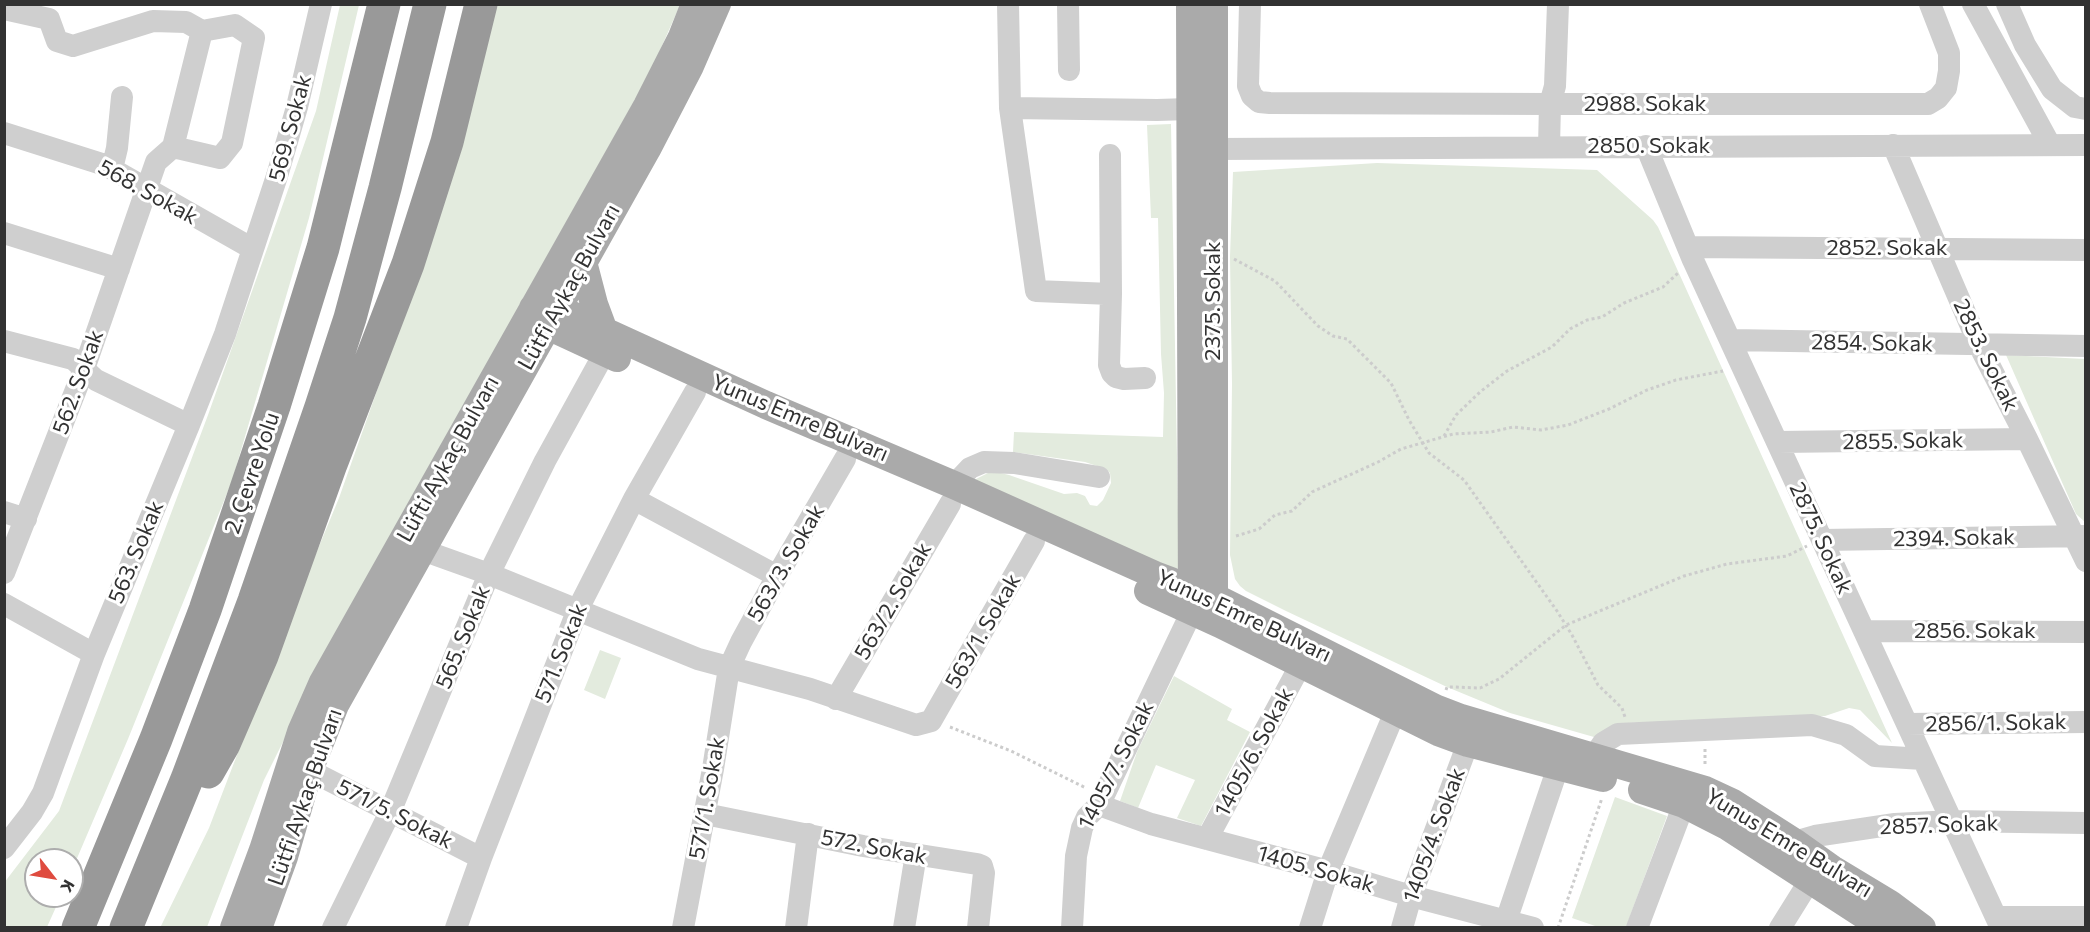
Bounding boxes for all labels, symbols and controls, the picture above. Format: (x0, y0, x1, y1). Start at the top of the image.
street label: 569. Sokak (263, 72, 317, 184)
street label: 2988. Sokak (1584, 91, 1706, 117)
street label: 2850. Sokak (1588, 133, 1710, 159)
street label: 568. Sokak (94, 154, 202, 230)
street label: Lütfi Aykaç Bulvarı (512, 199, 626, 375)
street label: 2852. Sokak (1826, 235, 1948, 261)
street label: 2375. Sokak (1200, 241, 1226, 361)
street label: 2853. Sokak (1948, 295, 2024, 415)
street label: 562. Sokak (47, 326, 109, 438)
street label: 2854. Sokak (1811, 329, 1933, 357)
street label: Yunus Emre Bulvarı (707, 369, 893, 467)
street label: Lüfti Aykaç Bulvarı (391, 371, 505, 547)
street label: 2. Çevre Yolu (219, 409, 285, 537)
street label: 2855. Sokak (1842, 427, 1964, 455)
street label: 2875. Sokak (1784, 478, 1858, 598)
street label: 563. Sokak (103, 497, 169, 607)
street label: 563/3. Sokak (742, 500, 830, 626)
street label: 2394. Sokak (1893, 524, 2015, 552)
street label: 563/2. Sokak (849, 538, 937, 664)
street label: Yunus Emre Bulvarı (1152, 564, 1336, 668)
street label: 563/1. Sokak (940, 569, 1026, 693)
street label: 565. Sokak (430, 581, 496, 693)
street label: 571. Sokak (529, 600, 593, 706)
street label: 2856. Sokak (1914, 618, 2036, 644)
street label: 1405/6. Sokak (1209, 683, 1299, 821)
street label: 1405/7. Sokak (1072, 697, 1160, 833)
street label: Lütfi Aykaç Bulvarı (262, 705, 348, 889)
street label: 2856/1. Sokak (1925, 709, 2067, 737)
street label: 571/1. Sokak (683, 735, 731, 861)
street label: 1405/4. Sokak (1397, 764, 1471, 906)
street label: 571/5. Sokak (333, 774, 457, 854)
street label: Yunus Emre Bulvarı (1701, 783, 1877, 903)
street label: 2857. Sokak (1879, 810, 1999, 840)
street label: 572. Sokak (819, 824, 929, 870)
street label: 1405. Sokak (1255, 840, 1377, 898)
north arrow (24, 848, 84, 908)
text: K (57, 877, 79, 896)

